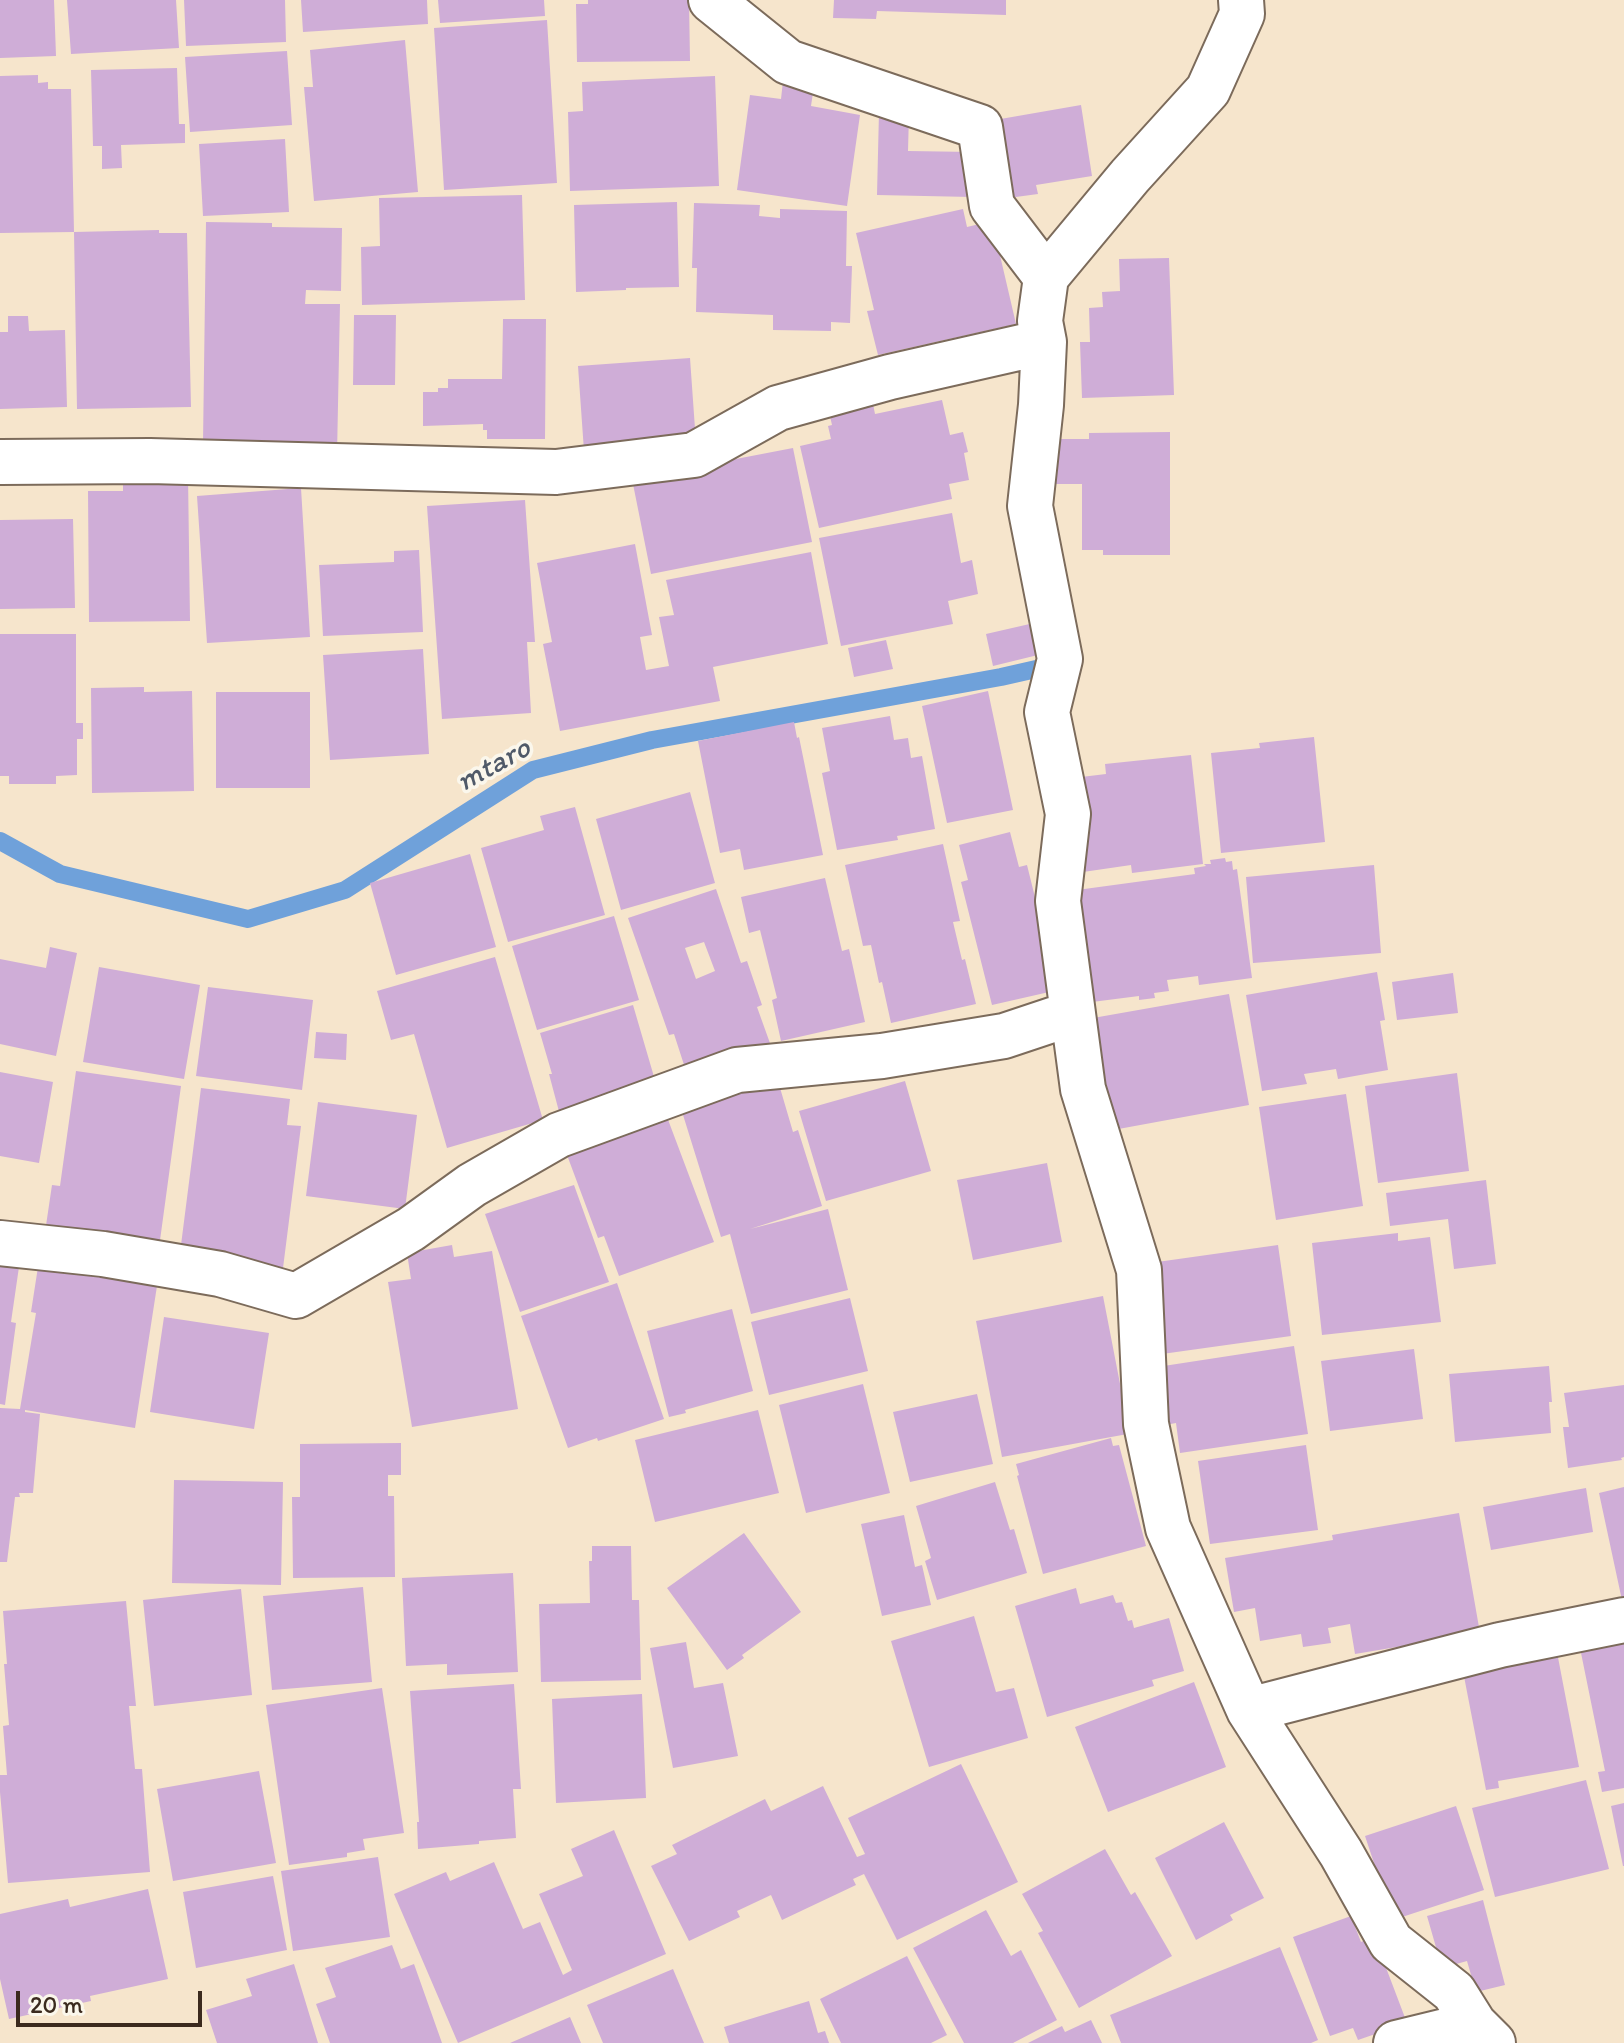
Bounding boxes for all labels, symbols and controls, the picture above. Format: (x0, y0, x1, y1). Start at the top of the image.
water label: mtaro (451, 731, 537, 801)
scale bar (20, 1975, 206, 2025)
text: 20 m (30, 1990, 83, 2019)

